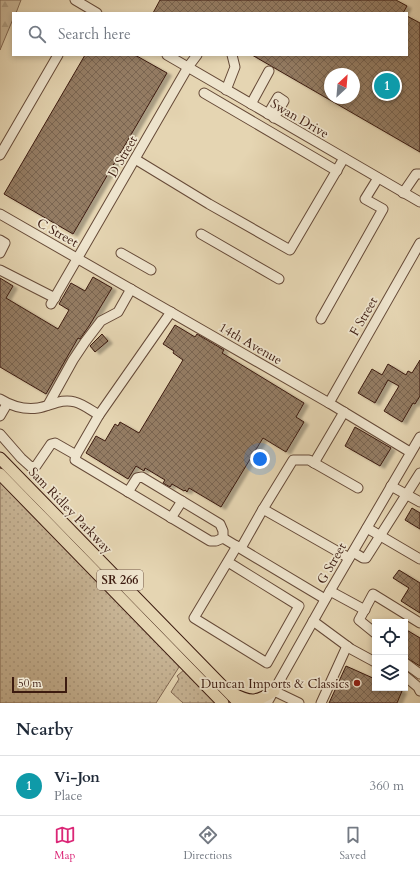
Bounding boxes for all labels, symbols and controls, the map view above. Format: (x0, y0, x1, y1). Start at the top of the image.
search box (12, 12, 408, 56)
icon: search (26, 23, 48, 45)
text: Search here (58, 24, 131, 44)
north arrow (324, 68, 360, 104)
pin: 1 (374, 71, 400, 101)
street label: Swan Drive (267, 95, 332, 143)
street label: D Street (104, 132, 142, 181)
street label: C Street (34, 214, 81, 252)
street label: F Street (346, 294, 382, 339)
street label: 14th Avenue (216, 319, 285, 369)
your location (250, 449, 270, 469)
street label: Sam Ridley Parkway (24, 464, 116, 558)
street label: G Street (313, 539, 351, 588)
road number: SR 266 (97, 570, 143, 590)
map controls (372, 619, 408, 691)
button: locate (372, 619, 408, 655)
button: layers (372, 655, 408, 691)
scale bar (12, 675, 67, 694)
place label: Duncan Imports & Classics (201, 675, 349, 693)
text: 50 m (18, 676, 42, 691)
marker: Duncan Imports & Classics (352, 678, 362, 688)
text: Nearby (16, 718, 73, 741)
text: Vi-Jon (54, 767, 100, 787)
text: 1 (26, 777, 32, 795)
text: 360 m (370, 777, 404, 795)
text: Place (54, 787, 82, 805)
tab: Map (54, 824, 76, 863)
tab: Directions (183, 824, 232, 863)
tab: Saved (340, 824, 366, 863)

